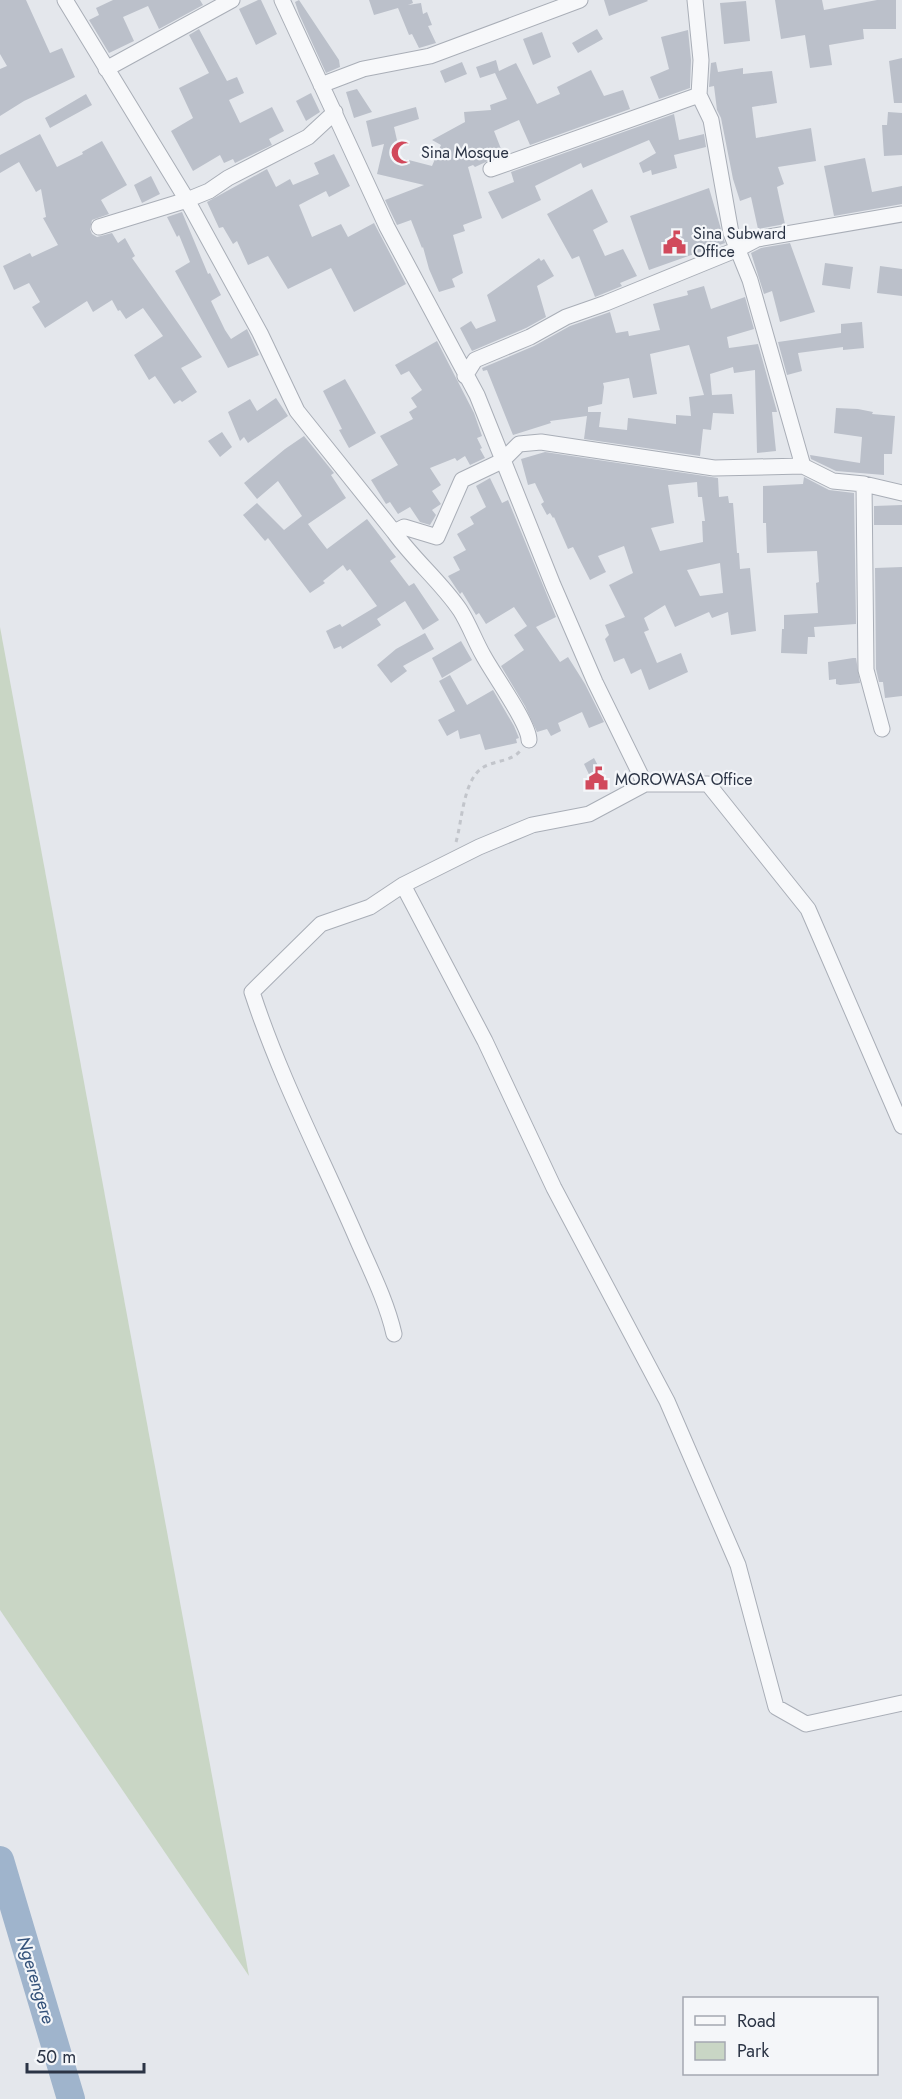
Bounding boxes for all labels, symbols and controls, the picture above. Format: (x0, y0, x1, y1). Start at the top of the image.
mosque icon: Sina Mosque (390, 139, 416, 165)
place label: Sina Mosque (421, 141, 509, 164)
place label: Sina Subward Office (693, 222, 786, 263)
public building icon: Sina Subward Office (662, 229, 688, 255)
public building icon: MOROWASA Office (584, 766, 610, 792)
place label: MOROWASA Office (615, 768, 753, 791)
water label: Ngerengere (10, 1933, 62, 2027)
legend (683, 1997, 878, 2075)
text: Road (737, 2008, 776, 2034)
scale bar (27, 2036, 144, 2074)
text: Park (737, 2038, 769, 2064)
text: 50 m (36, 2044, 76, 2070)

